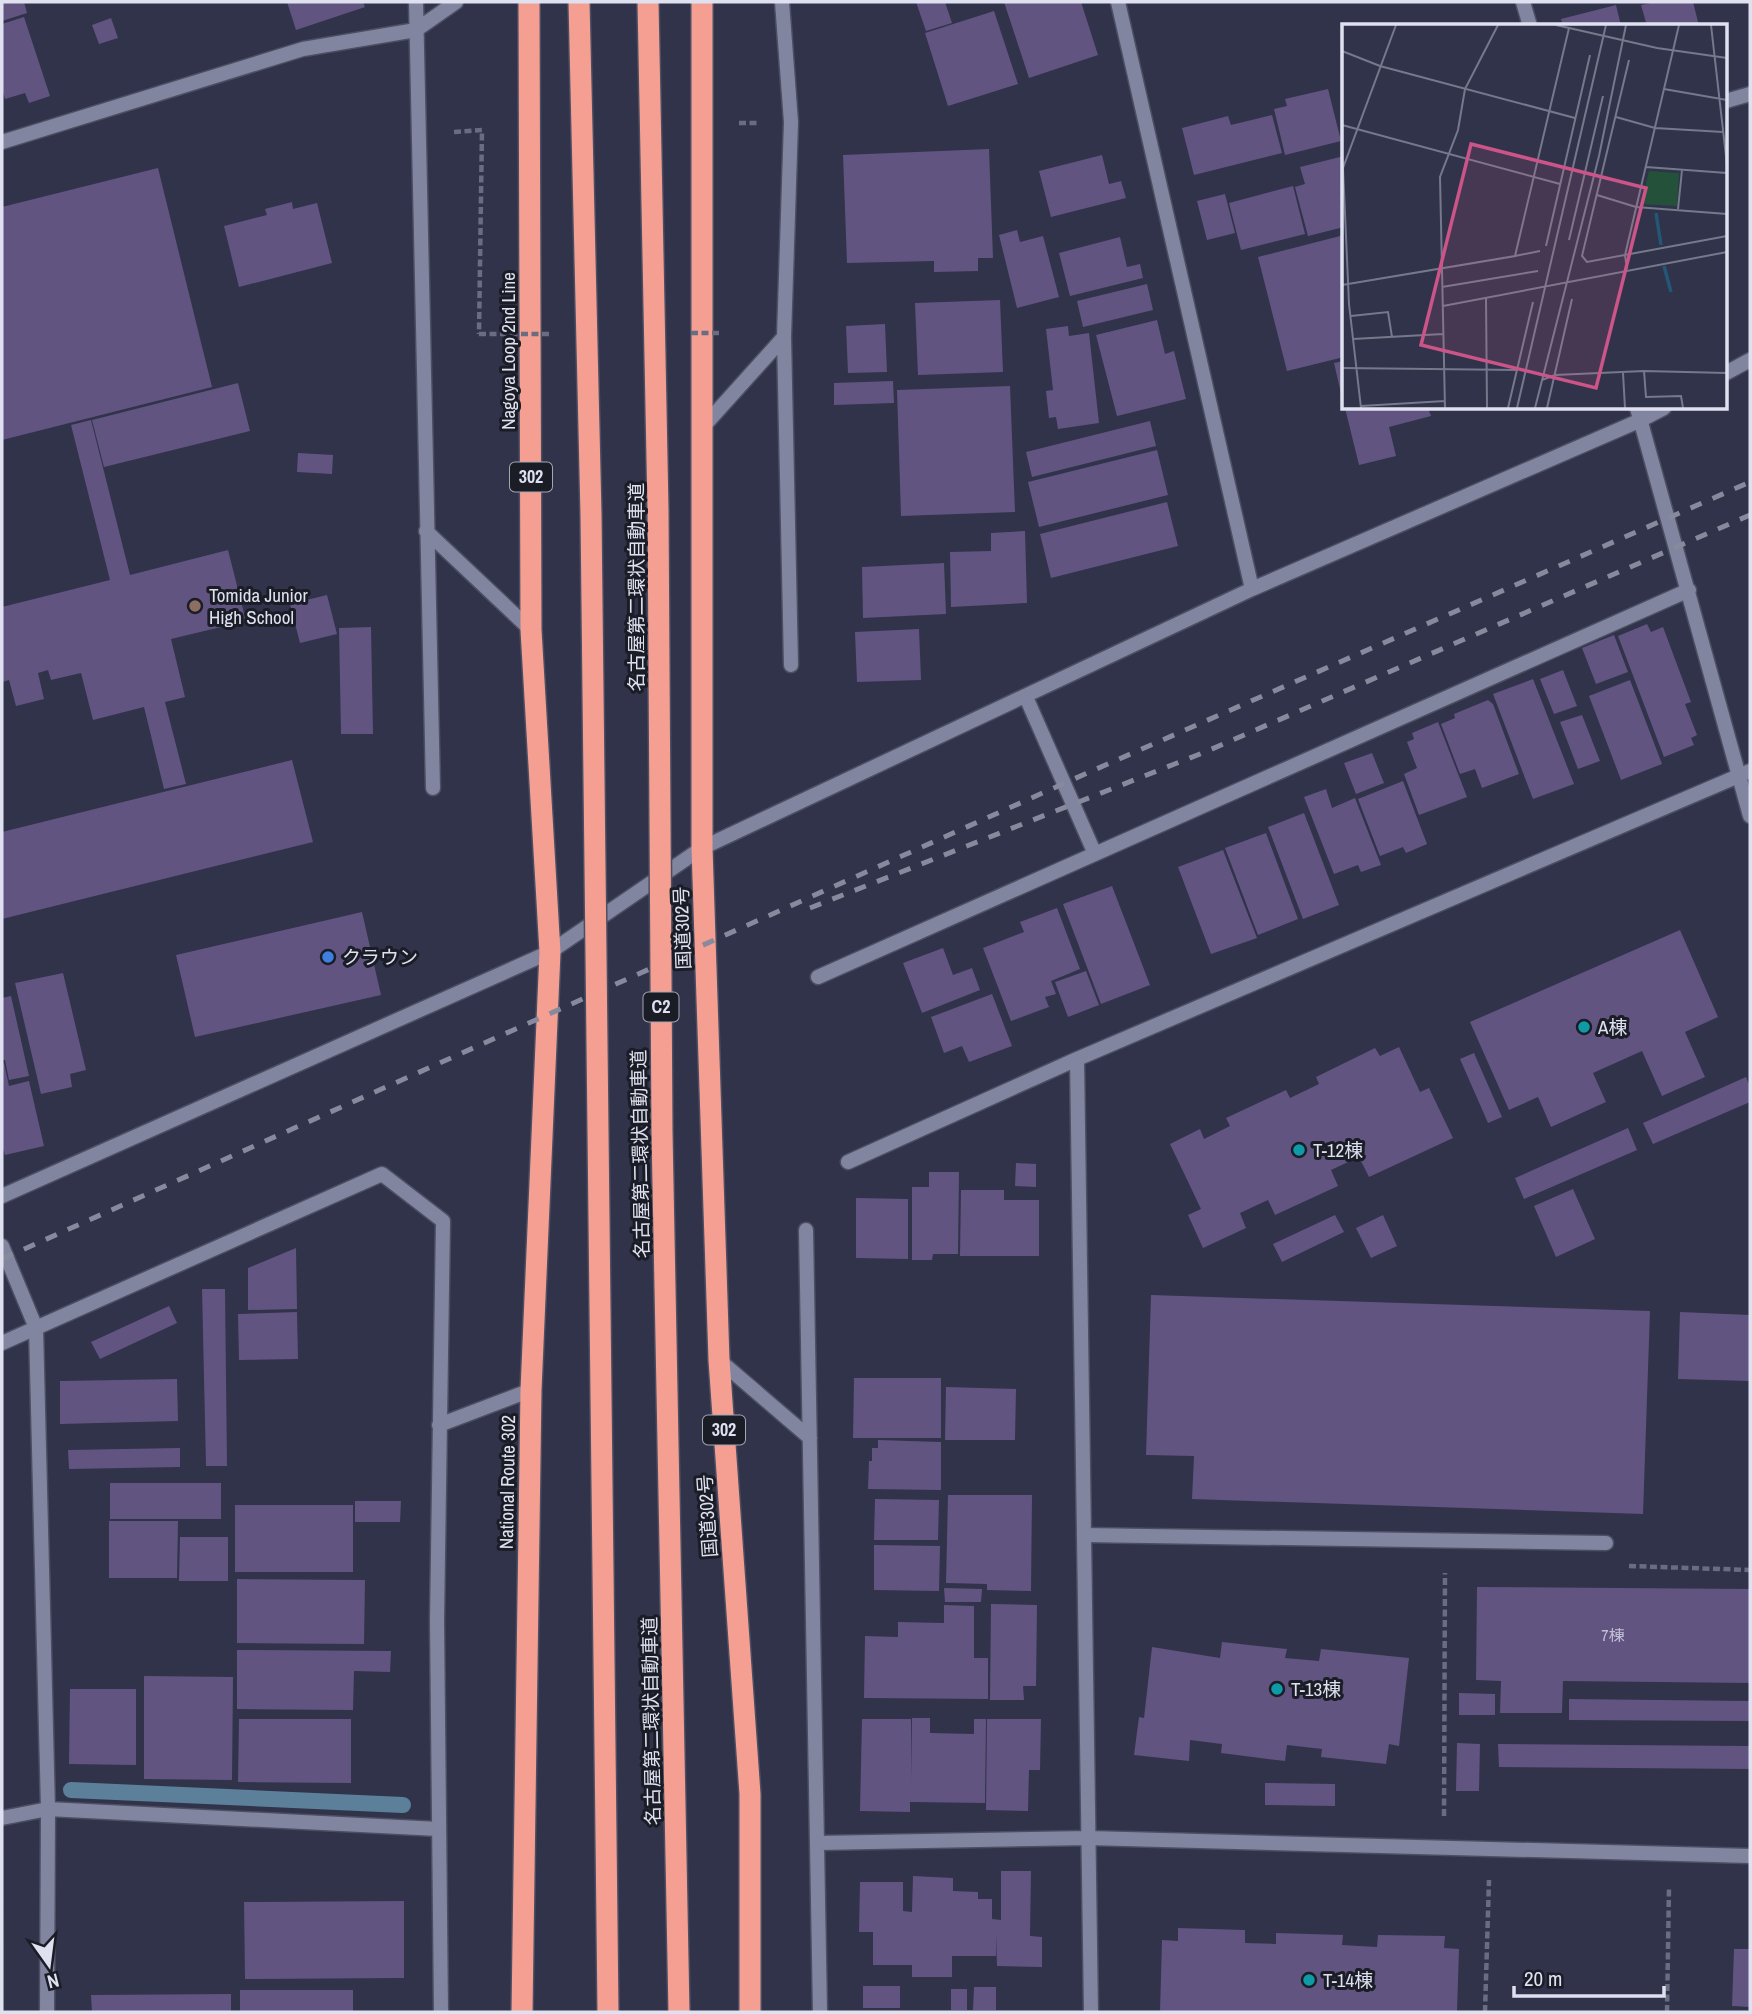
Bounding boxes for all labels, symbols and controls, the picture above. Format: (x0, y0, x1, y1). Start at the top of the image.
inset map (1342, 24, 1728, 410)
street label: Nagoya Loop 2nd Line (495, 272, 521, 430)
road number: 302 (510, 462, 552, 491)
street label: 名古屋第二環状自動車道 (623, 482, 649, 692)
place label: Tomida Junior High School (209, 582, 309, 630)
marker: Tomida Junior High School (187, 598, 203, 614)
street label: 国道302号 (668, 886, 696, 970)
place label: クラウン (342, 944, 418, 970)
marker: クラウン (320, 949, 336, 965)
road number: C2 (644, 992, 678, 1022)
place label: A棟 (1597, 1014, 1627, 1040)
marker: A棟 (1576, 1019, 1592, 1035)
street label: 名古屋第二環状自動車道 (625, 1049, 655, 1259)
place label: T-12棟 (1313, 1137, 1363, 1163)
marker: T-12棟 (1291, 1142, 1307, 1158)
street label: National Route 302 (493, 1415, 521, 1549)
road number: 302 (703, 1415, 745, 1444)
street label: 国道302号 (691, 1474, 723, 1558)
street label: 名古屋第二環状自動車道 (636, 1616, 666, 1826)
house number: 7棟 (1601, 1624, 1625, 1646)
place label: T-13棟 (1291, 1676, 1341, 1702)
marker: T-13棟 (1269, 1681, 1285, 1697)
north arrow (14, 1930, 84, 2000)
scale bar (1514, 1954, 1664, 1998)
text: 20 m (1524, 1964, 1562, 1993)
place label: T-14棟 (1323, 1967, 1373, 1993)
text: N (45, 1968, 62, 1995)
marker: T-14棟 (1301, 1972, 1317, 1988)

